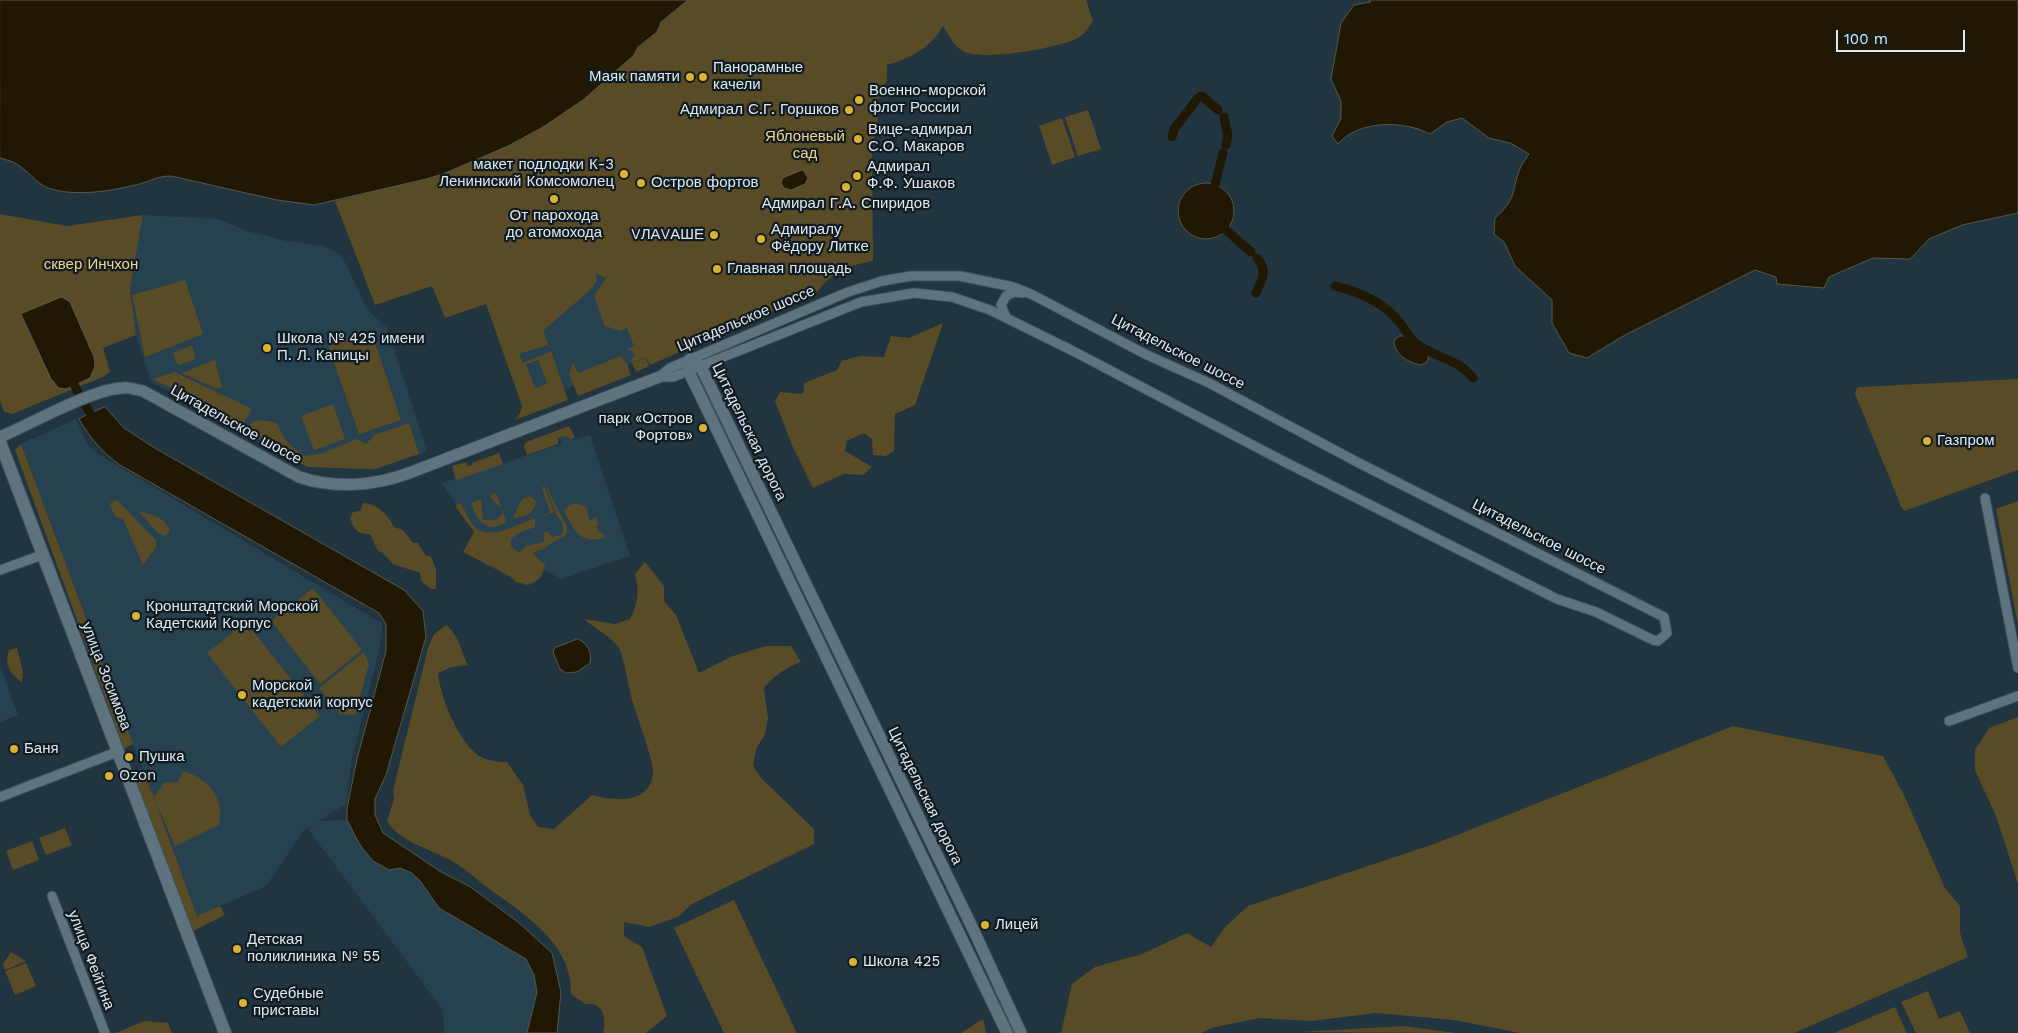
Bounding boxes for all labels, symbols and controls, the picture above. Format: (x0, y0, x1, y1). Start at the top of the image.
scale bar (1838, 20, 1967, 52)
text: 100 m (1844, 30, 1888, 48)
place label: Панорамные качели (713, 59, 803, 94)
place label: Маяк памяти (589, 68, 680, 86)
marker: Маяк памяти (684, 71, 696, 83)
marker: Панорамные качели (697, 71, 709, 83)
place label: Военно-морской флот России (869, 82, 986, 117)
marker: Военно-морской флот России (853, 94, 865, 106)
place label: Адмирал С.Г. Горшков (680, 101, 839, 119)
marker: Адмирал С.Г. Горшков (843, 104, 855, 116)
place label: Вице-адмирал С.О. Макаров (868, 121, 972, 156)
park label: Яблоневый сад (765, 128, 845, 163)
marker: Вице-адмирал С.О. Макаров (852, 133, 864, 145)
place label: макет подлодки К-3 Лениниский Комсомолец (439, 156, 614, 191)
place label: Адмирал Ф.Ф. Ушаков (867, 158, 955, 193)
marker: макет подлодки К-3 Лениниский Комсомолец (618, 168, 630, 180)
marker: Адмирал Ф.Ф. Ушаков (851, 170, 863, 182)
place label: Остров фортов (651, 174, 759, 192)
marker: Остров фортов (635, 177, 647, 189)
marker: Адмирал Г.А. Спиридов (840, 181, 852, 193)
marker: От парохода до атомохода (548, 193, 560, 205)
place label: Адмирал Г.А. Спиридов (762, 195, 930, 213)
place label: От парохода до атомохода (506, 207, 602, 242)
place label: Адмиралу Фёдору Литке (771, 221, 869, 256)
place label: VЛАVАШЕ (631, 226, 704, 244)
marker: VЛАVАШЕ (708, 229, 720, 241)
marker: Адмиралу Фёдору Литке (755, 233, 767, 245)
park label: сквер Инчхон (44, 256, 138, 274)
place label: Главная площадь (727, 260, 852, 278)
marker: Главная площадь (711, 263, 723, 275)
street label: Цитадельское шоссе (675, 282, 817, 356)
street label: Цитадельское шоссе (1108, 311, 1248, 393)
place label: Школа № 425 имени П. Л. Капицы (277, 330, 425, 365)
marker: Школа № 425 имени П. Л. Капицы (261, 342, 273, 354)
street label: Цитадельская дорога (708, 360, 790, 504)
street label: Цитадельское шоссе (167, 381, 305, 469)
place label: парк «Остров Фортов» (598, 410, 693, 445)
marker: парк «Остров Фортов» (697, 422, 709, 434)
place label: Газпром (1937, 432, 1994, 450)
marker: Газпром (1921, 435, 1933, 447)
street label: Цитадельское шоссе (1469, 496, 1609, 578)
place label: Кронштадтский Морской Кадетский Корпус (146, 598, 318, 633)
marker: Кронштадтский Морской Кадетский Корпус (130, 610, 142, 622)
street label: улица Зосимова (77, 619, 135, 733)
place label: Морской кадетский корпус (252, 677, 373, 712)
marker: Морской кадетский корпус (236, 689, 248, 701)
street label: Цитадельская дорога (884, 724, 966, 868)
place label: Баня (24, 740, 59, 758)
marker: Баня (8, 743, 20, 755)
place label: Пушка (139, 748, 185, 766)
marker: Пушка (123, 751, 135, 763)
place label: Ozon (119, 767, 156, 785)
marker: Ozon (103, 770, 115, 782)
street label: улица Фейгина (64, 908, 118, 1012)
place label: Лицей (995, 916, 1038, 934)
marker: Лицей (979, 919, 991, 931)
place label: Детская поликлиника № 55 (247, 931, 380, 966)
marker: Детская поликлиника № 55 (231, 943, 243, 955)
place label: Школа 425 (863, 953, 940, 971)
marker: Школа 425 (847, 956, 859, 968)
place label: Судебные приставы (253, 985, 324, 1020)
marker: Судебные приставы (237, 997, 249, 1009)

